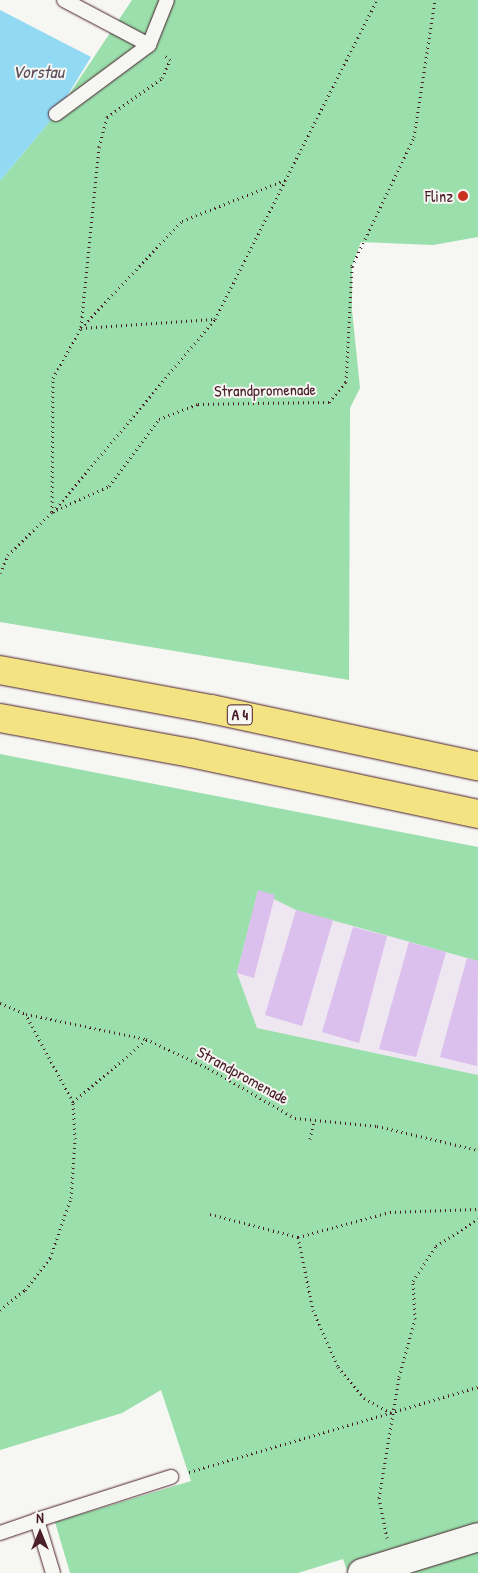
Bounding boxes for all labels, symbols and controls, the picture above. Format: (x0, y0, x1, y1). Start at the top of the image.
water label: Vorstau (12, 61, 64, 83)
place label: Flinz (425, 186, 453, 206)
marker: Flinz (457, 190, 469, 202)
street label: Strandpromenade (214, 380, 316, 400)
road number: A 4 (226, 702, 254, 728)
street label: Strandpromenade (194, 1042, 292, 1108)
north arrow (15, 1508, 65, 1558)
text: N (36, 1508, 44, 1527)

